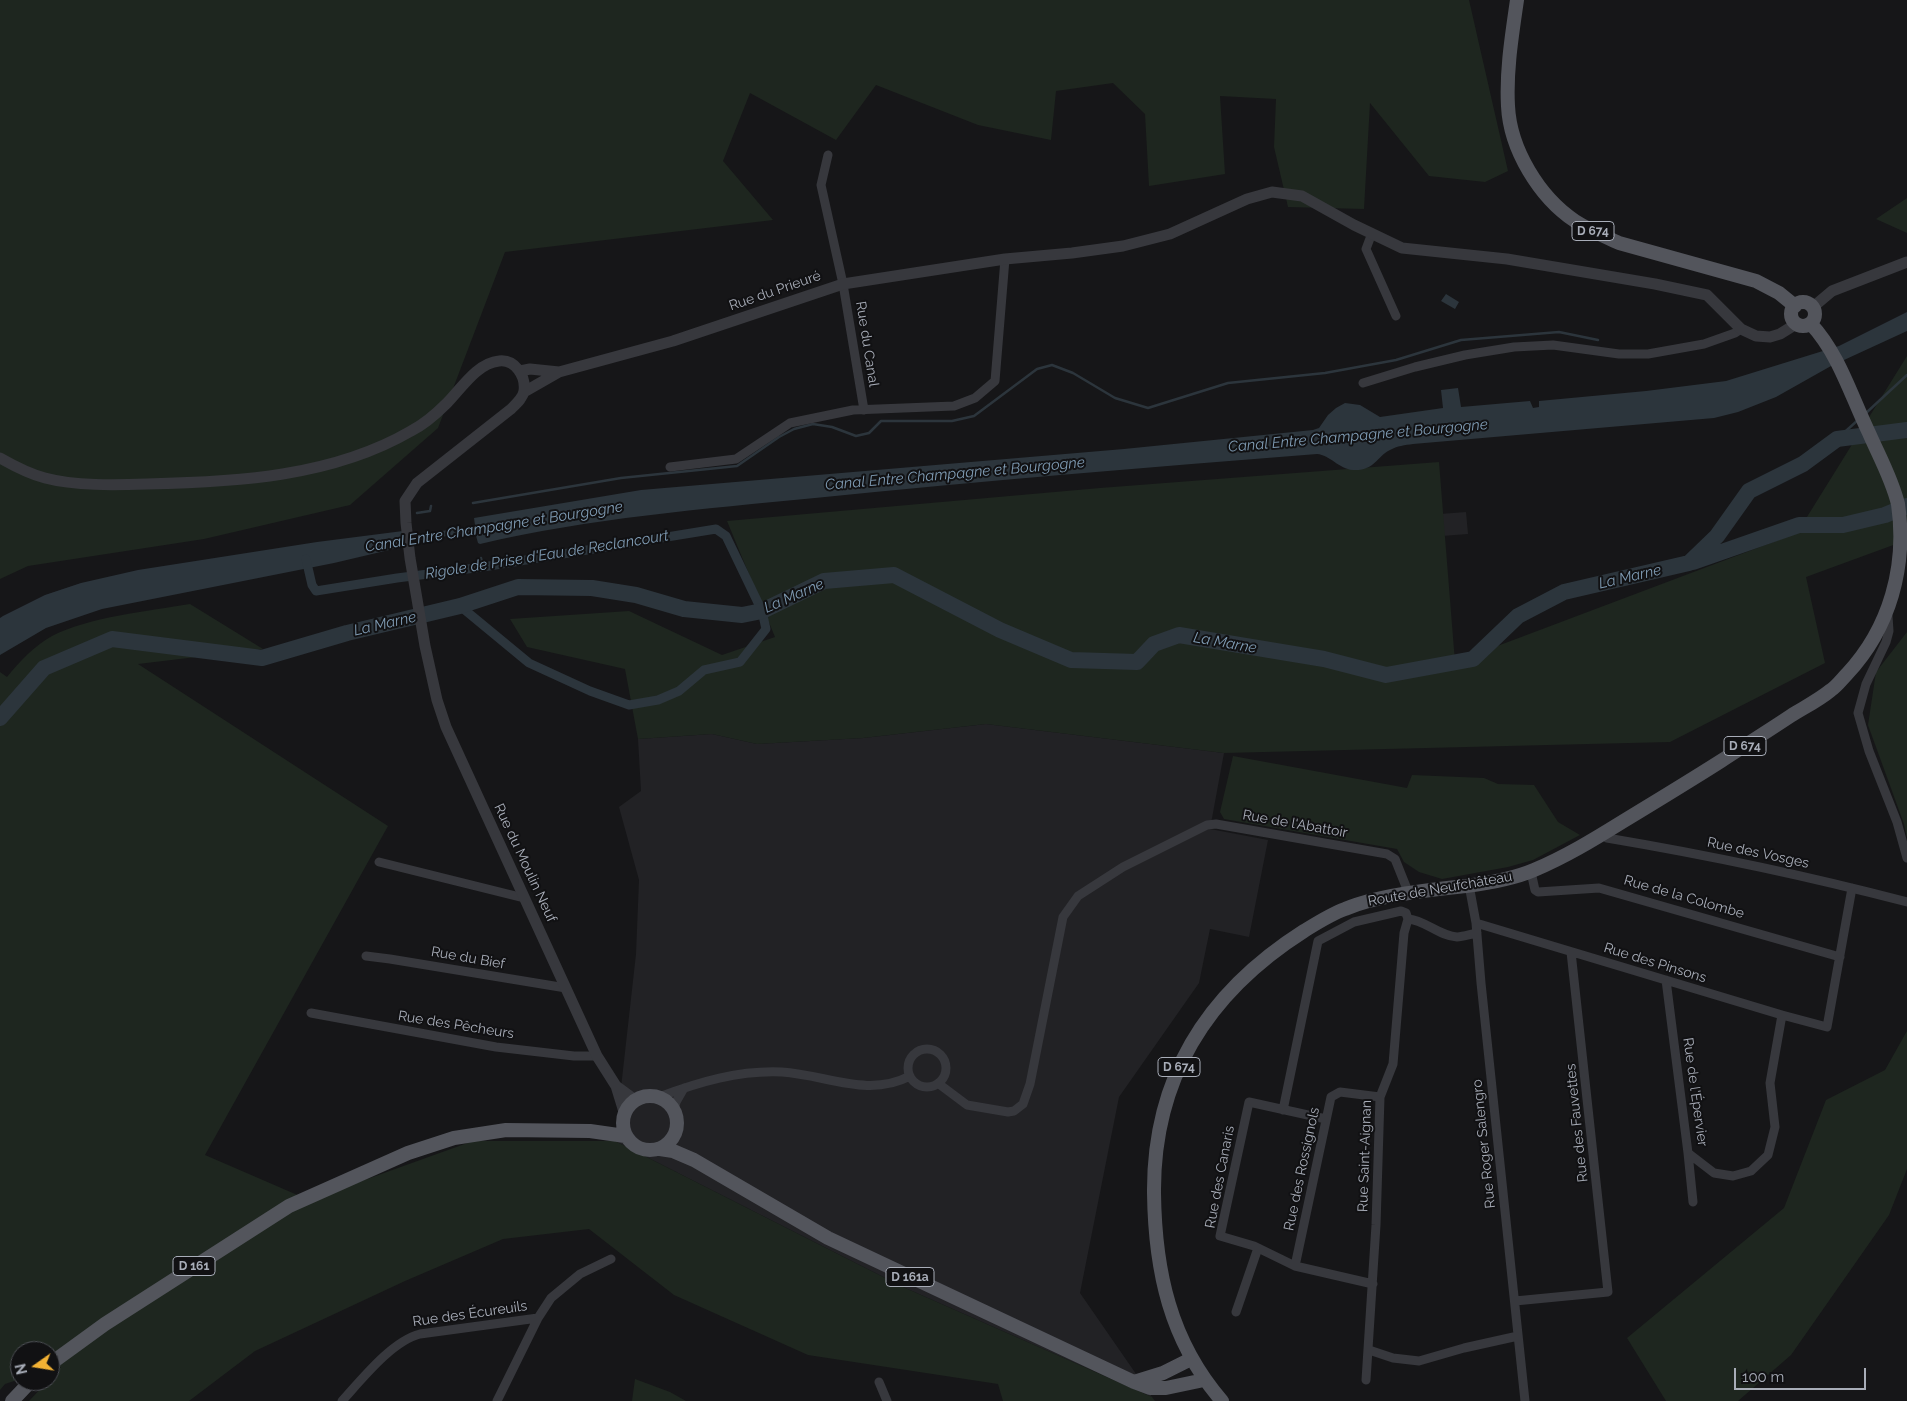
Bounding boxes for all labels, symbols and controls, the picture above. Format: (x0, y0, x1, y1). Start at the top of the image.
road number: D 674 (1572, 222, 1614, 240)
street label: Rue du Prieuré (727, 267, 823, 315)
street label: Rue du Canal (852, 300, 882, 388)
water label: Canal Entre Champagne et Bourgogne (1227, 416, 1489, 456)
water label: Canal Entre Champagne et Bourgogne (824, 454, 1086, 494)
water label: Canal Entre Champagne et Bourgogne (364, 498, 624, 556)
water label: Rigole de Prise d'Eau de Reclancourt (424, 527, 670, 583)
water label: La Marne (1597, 561, 1663, 593)
water label: La Marne (761, 575, 827, 617)
water label: La Marne (352, 608, 418, 640)
water label: La Marne (1192, 629, 1258, 657)
road number: D 674 (1724, 736, 1766, 756)
street label: Rue du Moulin Neuf (490, 801, 560, 925)
street label: Rue de l'Abattoir (1241, 806, 1349, 842)
street label: Rue des Vosges (1706, 834, 1810, 872)
street label: Route de Neufchâteau (1367, 868, 1513, 910)
street label: Rue de la Colombe (1622, 872, 1746, 922)
street label: Rue des Pinsons (1602, 939, 1708, 987)
street label: Rue du Bief (430, 943, 506, 973)
street label: Rue des Pêcheurs (397, 1008, 515, 1042)
street label: Rue de l'Épervier (1679, 1036, 1711, 1148)
road number: D 674 (1158, 1058, 1200, 1076)
street label: Rue des Fauvettes (1562, 1063, 1592, 1183)
street label: Rue Roger Salengro (1469, 1079, 1499, 1209)
street label: Rue Saint-Aignan (1355, 1100, 1375, 1212)
street label: Rue des Rossignols (1281, 1106, 1323, 1232)
street label: Rue des Canaris (1202, 1124, 1238, 1230)
road number: D 161 (173, 1256, 215, 1276)
road number: D 161a (886, 1268, 934, 1286)
street label: Rue des Écureuils (412, 1298, 528, 1330)
north arrow (10, 1341, 60, 1391)
scale bar (1737, 1358, 1870, 1390)
text: N (12, 1362, 30, 1376)
text: 100 m (1742, 1368, 1784, 1386)

